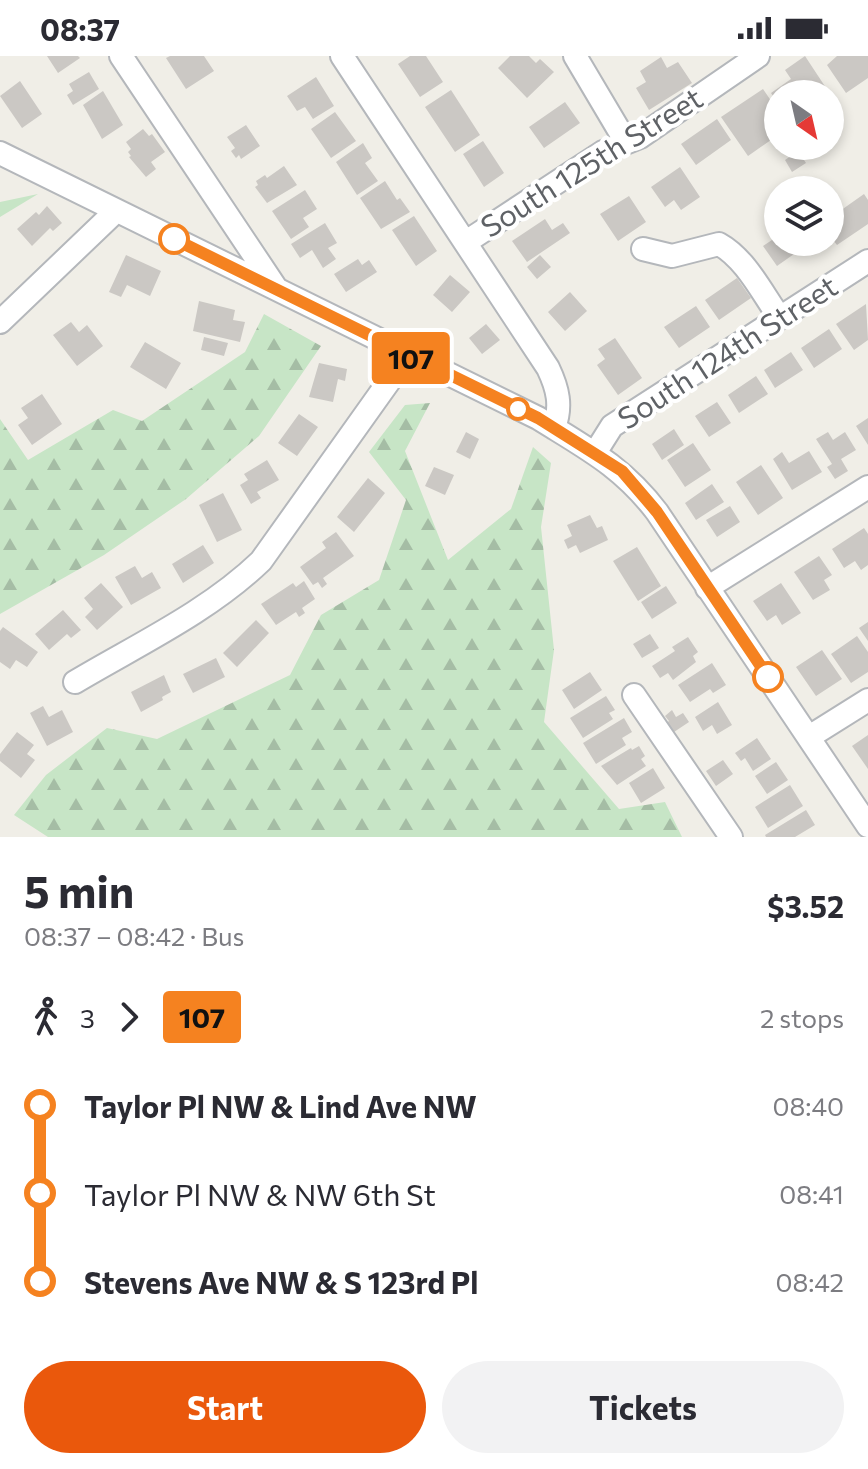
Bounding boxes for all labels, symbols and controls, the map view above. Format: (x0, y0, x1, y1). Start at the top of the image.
text: 08:37 (40, 10, 120, 47)
street label: South 125th Street (473, 78, 708, 244)
north arrow (764, 80, 844, 160)
map controls (764, 80, 844, 256)
button: layers (764, 176, 844, 256)
unlabelled marker (159, 224, 189, 254)
street label: South 124th Street (610, 266, 843, 436)
line badge: 107 (365, 332, 457, 384)
text: 107 (388, 341, 434, 375)
unlabelled marker (507, 398, 529, 420)
unlabelled marker (753, 662, 783, 692)
text: 5 min (24, 863, 134, 917)
text: $3.52 (767, 887, 844, 924)
text: 08:37 – 08:42 · Bus (24, 920, 244, 951)
icon: walk (24, 995, 68, 1039)
icon: forward (107, 995, 151, 1039)
text: 107 (179, 1000, 225, 1034)
text: 3 (80, 1002, 95, 1033)
text: 2 stops (760, 1002, 844, 1033)
text: Taylor Pl NW & Lind Ave NW (84, 1087, 477, 1124)
text: 08:40 (773, 1090, 844, 1121)
text: Taylor Pl NW & NW 6th St (84, 1175, 436, 1212)
text: 08:41 (779, 1178, 844, 1209)
text: Stevens Ave NW & S 123rd Pl (84, 1263, 478, 1300)
text: 08:42 (775, 1266, 844, 1297)
button: Start (24, 1361, 426, 1453)
button: Tickets (442, 1361, 844, 1453)

